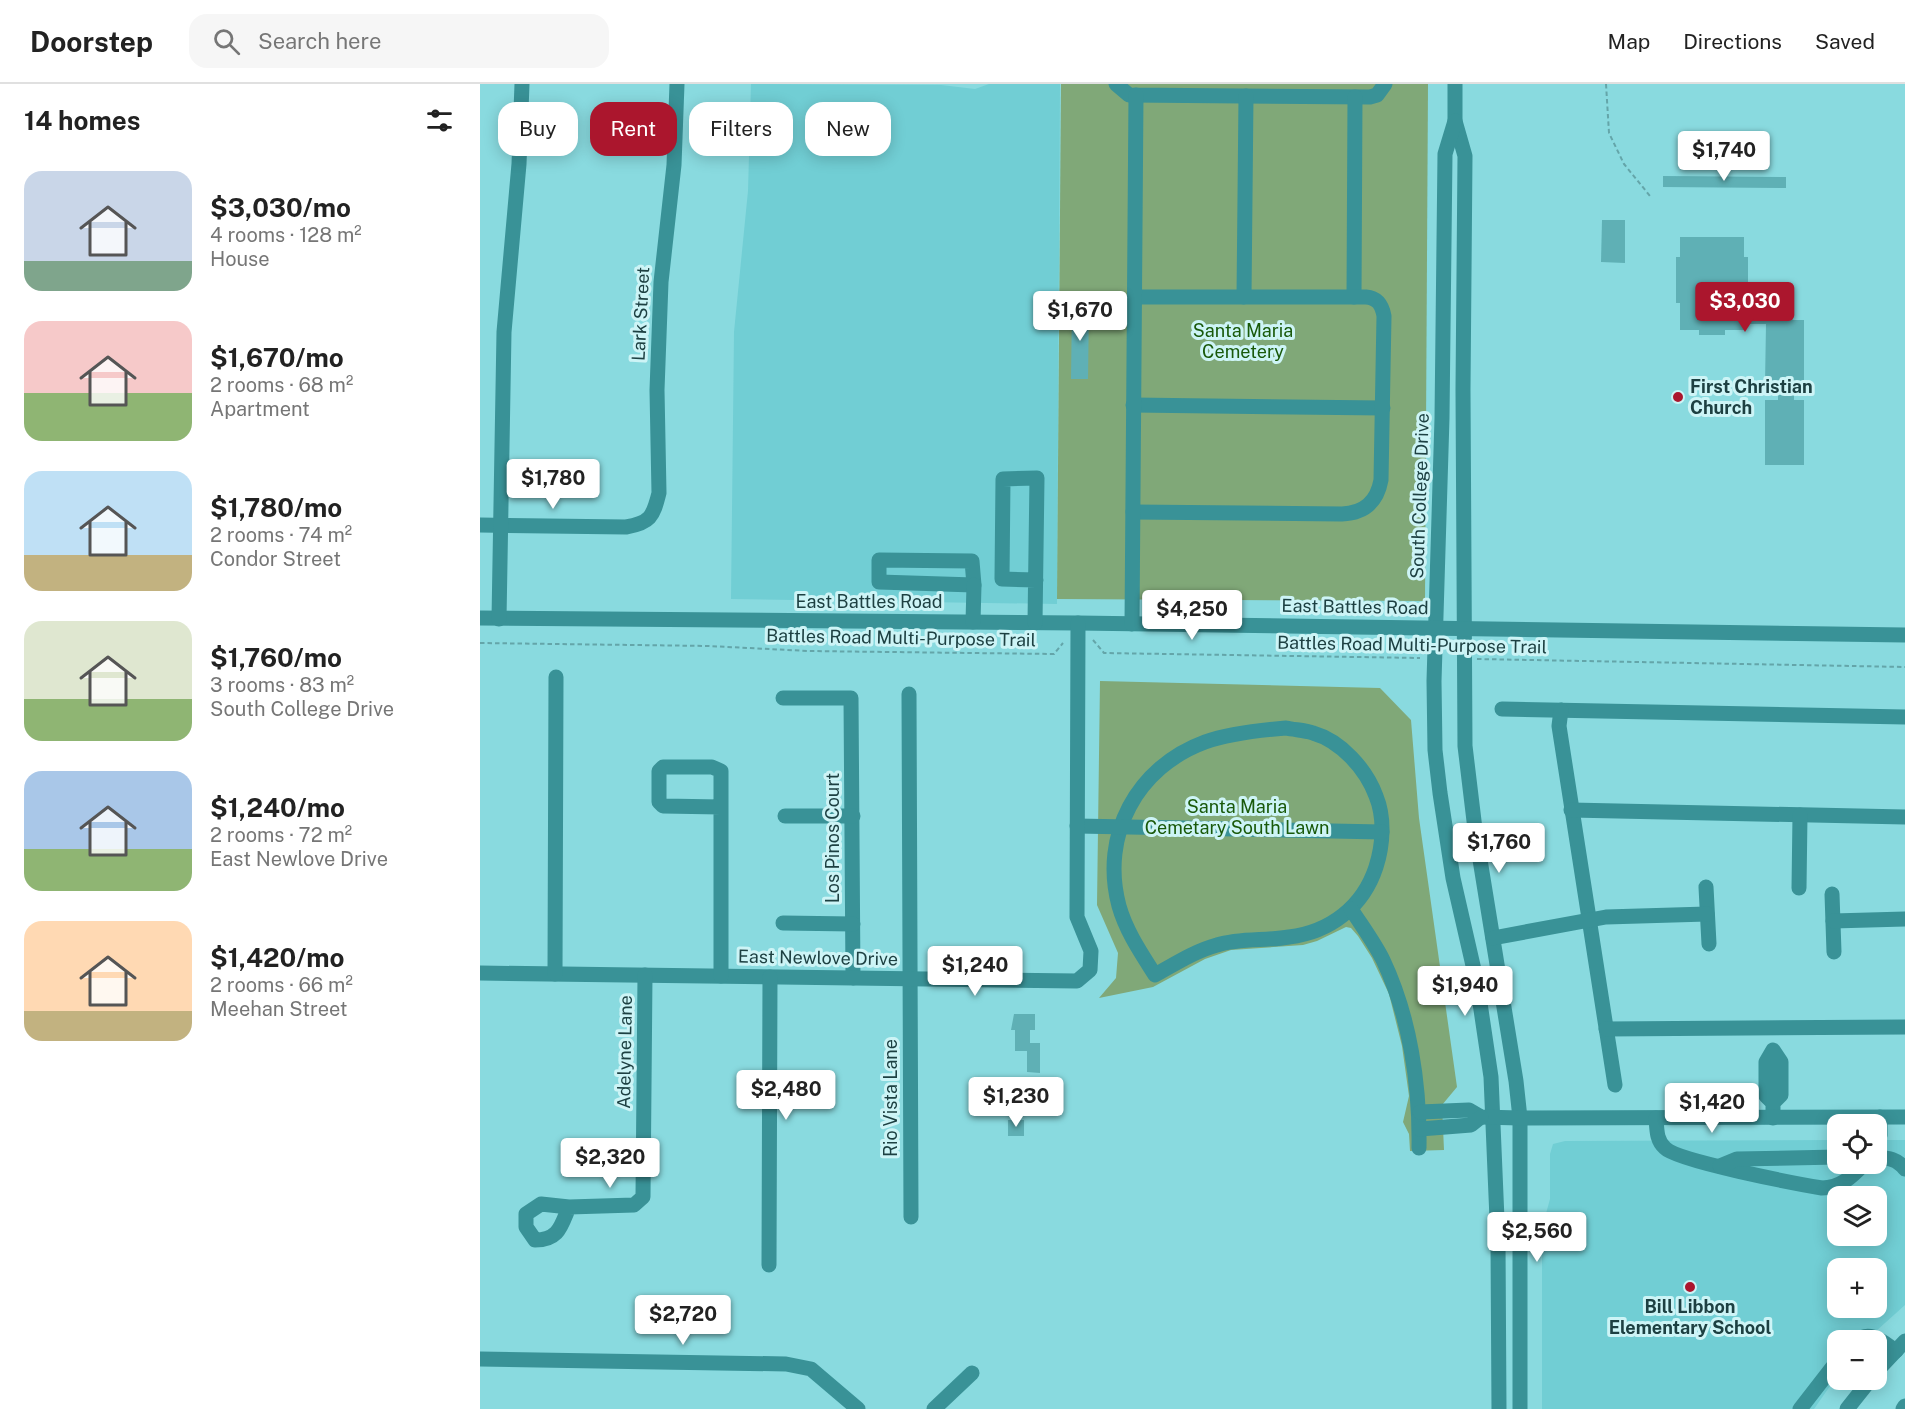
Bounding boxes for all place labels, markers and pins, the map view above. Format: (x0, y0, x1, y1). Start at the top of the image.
pin: $1,740 (1675, 131, 1773, 182)
pin: $3,030 (1696, 282, 1794, 333)
pin: $1,670 (1031, 291, 1129, 342)
place label: First Christian Church (1690, 376, 1813, 418)
marker: First Christian Church (1671, 390, 1685, 404)
pin: $1,780 (504, 459, 602, 510)
pin: $4,250 (1143, 590, 1241, 641)
pin: $1,760 (1450, 823, 1548, 874)
pin: $1,240 (926, 946, 1024, 997)
pin: $1,940 (1416, 966, 1514, 1017)
pin: $2,480 (737, 1070, 835, 1121)
pin: $1,230 (967, 1077, 1065, 1128)
pin: $1,420 (1663, 1083, 1761, 1134)
pin: $2,320 (561, 1138, 659, 1189)
pin: $2,560 (1488, 1212, 1586, 1263)
marker: Bill Libbon Elementary School (1683, 1280, 1697, 1294)
pin: $2,720 (634, 1295, 732, 1346)
place label: Bill Libbon Elementary School (1609, 1296, 1771, 1338)

